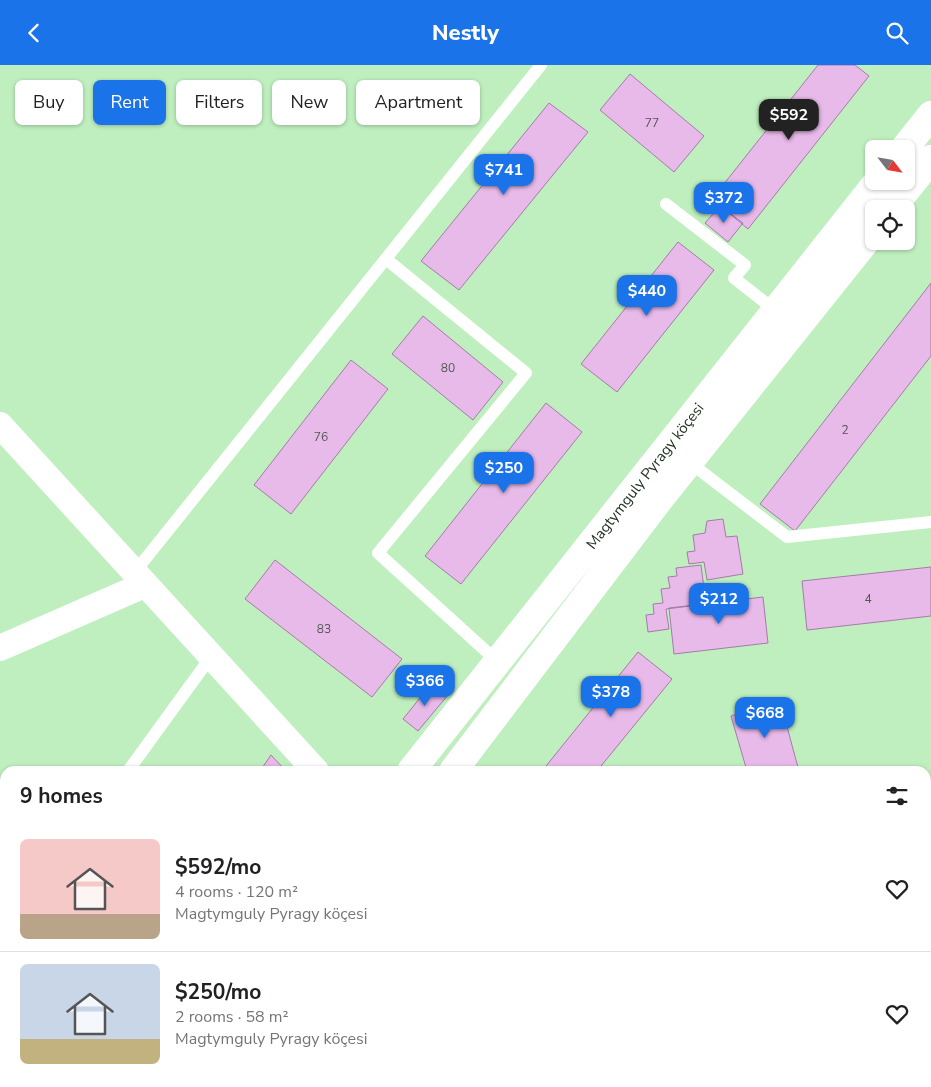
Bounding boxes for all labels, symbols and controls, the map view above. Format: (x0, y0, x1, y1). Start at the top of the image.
text: Nestly (432, 18, 499, 48)
icon: back (20, 19, 48, 47)
icon: search (883, 19, 911, 47)
chip: Buy (15, 80, 83, 125)
chip: Rent (93, 80, 166, 125)
chip: Filters (176, 80, 262, 125)
chip: New (272, 80, 346, 125)
chip: Apartment (356, 80, 480, 125)
pin: $592 (759, 99, 819, 141)
text: $592 (770, 104, 808, 126)
house number: 77 (645, 115, 659, 131)
north arrow (865, 140, 915, 190)
map controls (865, 140, 915, 250)
pin: $741 (474, 153, 534, 196)
text: $741 (485, 159, 523, 181)
pin: $372 (694, 181, 754, 224)
text: $372 (705, 187, 743, 209)
button: locate (865, 200, 915, 250)
pin: $440 (617, 275, 677, 317)
text: $440 (628, 280, 666, 302)
house number: 80 (441, 360, 455, 376)
street label: Magtymguly Pyragy köçesi (582, 399, 708, 553)
house number: 2 (841, 422, 849, 438)
house number: 76 (314, 429, 328, 445)
pin: $250 (474, 451, 534, 494)
text: $250 (485, 457, 523, 479)
pin: $212 (689, 583, 749, 625)
text: $212 (700, 588, 738, 610)
house number: 4 (864, 591, 872, 607)
house number: 83 (317, 621, 331, 637)
pin: $366 (395, 665, 455, 707)
text: $366 (406, 670, 444, 692)
pin: $378 (581, 675, 641, 718)
text: $378 (592, 681, 630, 703)
pin: $668 (735, 697, 795, 739)
text: $668 (746, 702, 784, 724)
text: 9 homes (20, 782, 103, 810)
icon: filters (883, 782, 911, 810)
text: $592/mo (175, 853, 261, 881)
icon: home (60, 859, 120, 919)
icon: heart (883, 875, 911, 903)
text: 4 rooms · 120 m² (175, 881, 298, 903)
text: Magtymguly Pyragy köçesi (175, 903, 367, 925)
text: $250/mo (175, 978, 261, 1006)
icon: home (60, 984, 120, 1044)
icon: heart (883, 1000, 911, 1028)
text: 2 rooms · 58 m² (175, 1006, 288, 1028)
text: Magtymguly Pyragy köçesi (175, 1028, 367, 1050)

